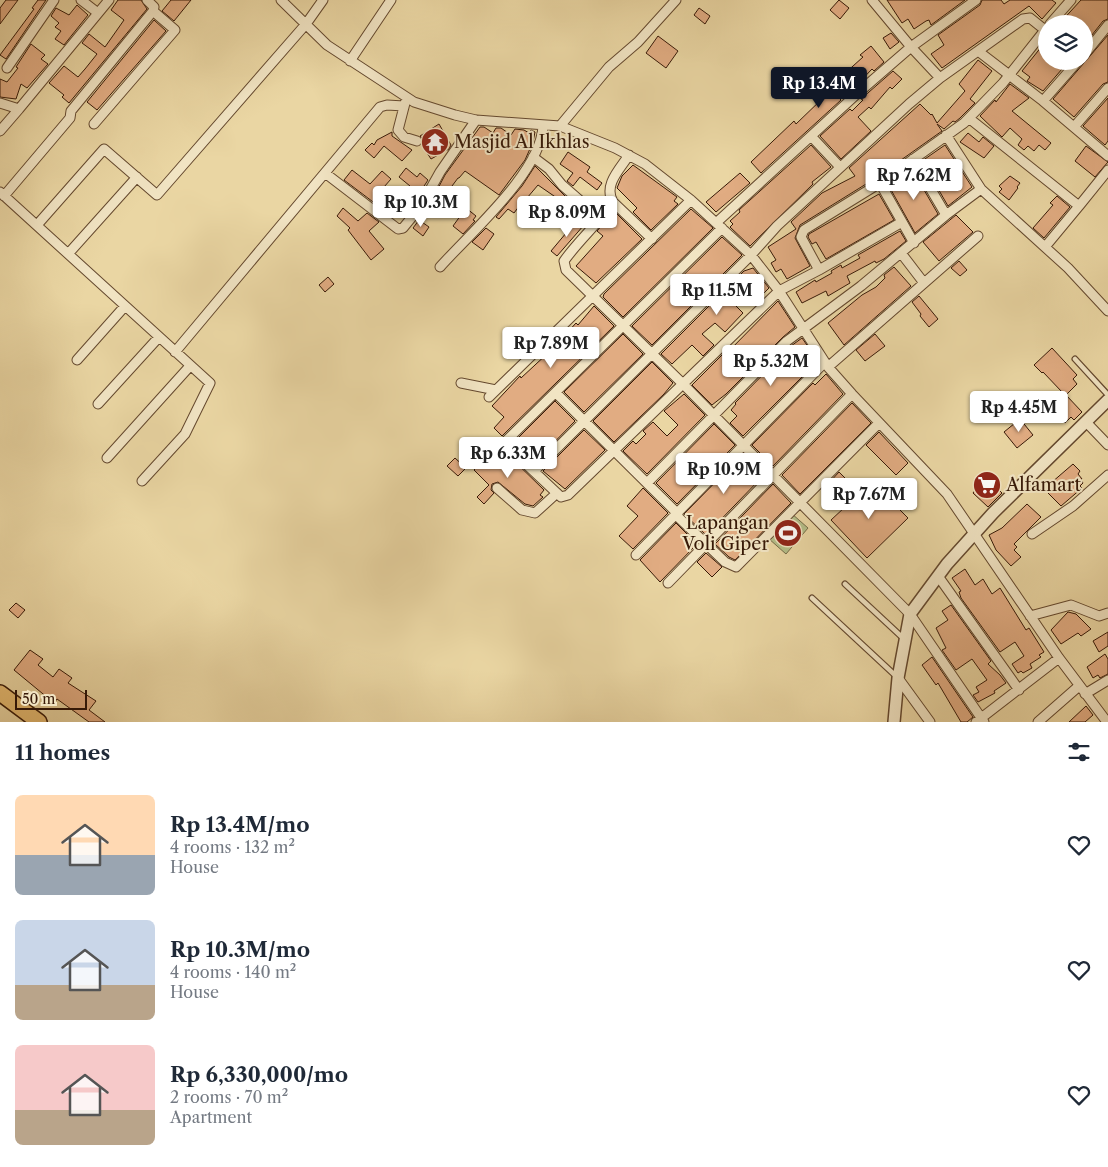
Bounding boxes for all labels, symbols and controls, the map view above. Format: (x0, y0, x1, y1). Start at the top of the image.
map controls (1038, 15, 1093, 70)
button: layers (1038, 15, 1093, 70)
pin: Rp 13.4M (767, 66, 871, 109)
text: Rp 13.4M (782, 73, 856, 93)
temple icon: Masjid Al Ikhlas (420, 127, 450, 157)
place label: Masjid Al Ikhlas (454, 131, 590, 153)
pin: Rp 7.62M (862, 158, 966, 201)
text: Rp 7.62M (877, 165, 951, 185)
pin: Rp 10.3M (369, 186, 473, 228)
text: Rp 10.3M (384, 192, 458, 212)
pin: Rp 8.09M (515, 196, 619, 238)
text: Rp 8.09M (528, 202, 606, 222)
pin: Rp 11.5M (665, 274, 769, 316)
text: Rp 11.5M (681, 280, 753, 300)
pin: Rp 7.89M (499, 326, 603, 369)
text: Rp 7.89M (513, 333, 589, 353)
pin: Rp 5.32M (719, 344, 823, 387)
text: Rp 5.32M (733, 351, 809, 371)
pin: Rp 4.45M (967, 390, 1071, 433)
text: Rp 4.45M (981, 397, 1057, 417)
pin: Rp 6.33M (456, 436, 560, 479)
text: Rp 6.33M (470, 443, 546, 463)
pin: Rp 10.9M (672, 452, 776, 495)
text: Rp 10.9M (687, 459, 761, 479)
supermarket icon: Alfamart (972, 470, 1002, 500)
place label: Alfamart (1005, 474, 1081, 496)
pin: Rp 7.67M (817, 478, 921, 520)
text: Rp 7.67M (832, 484, 906, 504)
place label: Lapangan Voli Giper (681, 512, 769, 555)
sports icon: Lapangan Voli Giper (773, 518, 803, 548)
scale bar (15, 687, 88, 710)
text: 50 m (22, 690, 55, 708)
icon: filters (1065, 738, 1093, 766)
text: 11 homes (15, 740, 110, 765)
text: Rp 13.4M/mo (170, 812, 310, 837)
icon: home (55, 815, 115, 875)
icon: heart (1065, 831, 1093, 859)
text: 4 rooms · 132 m² (170, 837, 295, 857)
text: House (170, 857, 219, 877)
text: Rp 10.3M/mo (170, 937, 310, 962)
icon: home (55, 940, 115, 1000)
icon: heart (1065, 956, 1093, 984)
text: 4 rooms · 140 m² (170, 962, 296, 982)
text: House (170, 982, 219, 1002)
text: Rp 6,330,000/mo (170, 1062, 348, 1087)
icon: home (55, 1065, 115, 1125)
icon: heart (1065, 1081, 1093, 1109)
text: 2 rooms · 70 m² (170, 1087, 288, 1107)
text: Apartment (170, 1107, 252, 1127)

